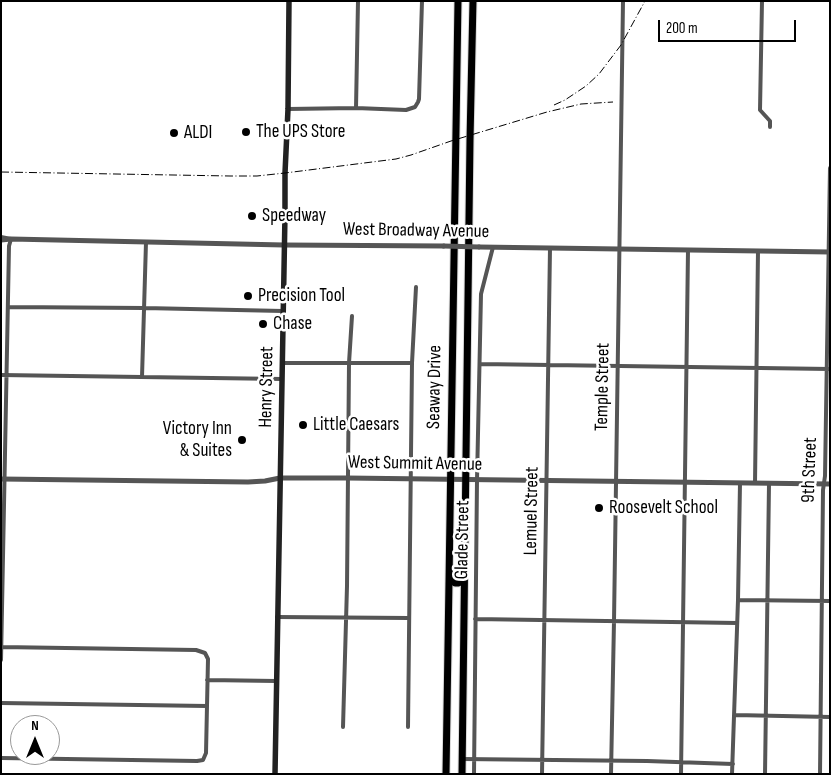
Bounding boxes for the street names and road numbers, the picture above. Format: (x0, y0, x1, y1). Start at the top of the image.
street label: West Broadway Avenue (343, 218, 489, 244)
street label: Temple Street (591, 343, 615, 431)
street label: Seaway Drive (423, 345, 447, 429)
street label: Henry Street (255, 346, 279, 428)
street label: 9th Street (797, 437, 823, 503)
street label: West Summit Avenue (348, 451, 482, 477)
street label: Lemuel Street (520, 466, 544, 556)
street label: Glade Street (451, 500, 475, 580)

